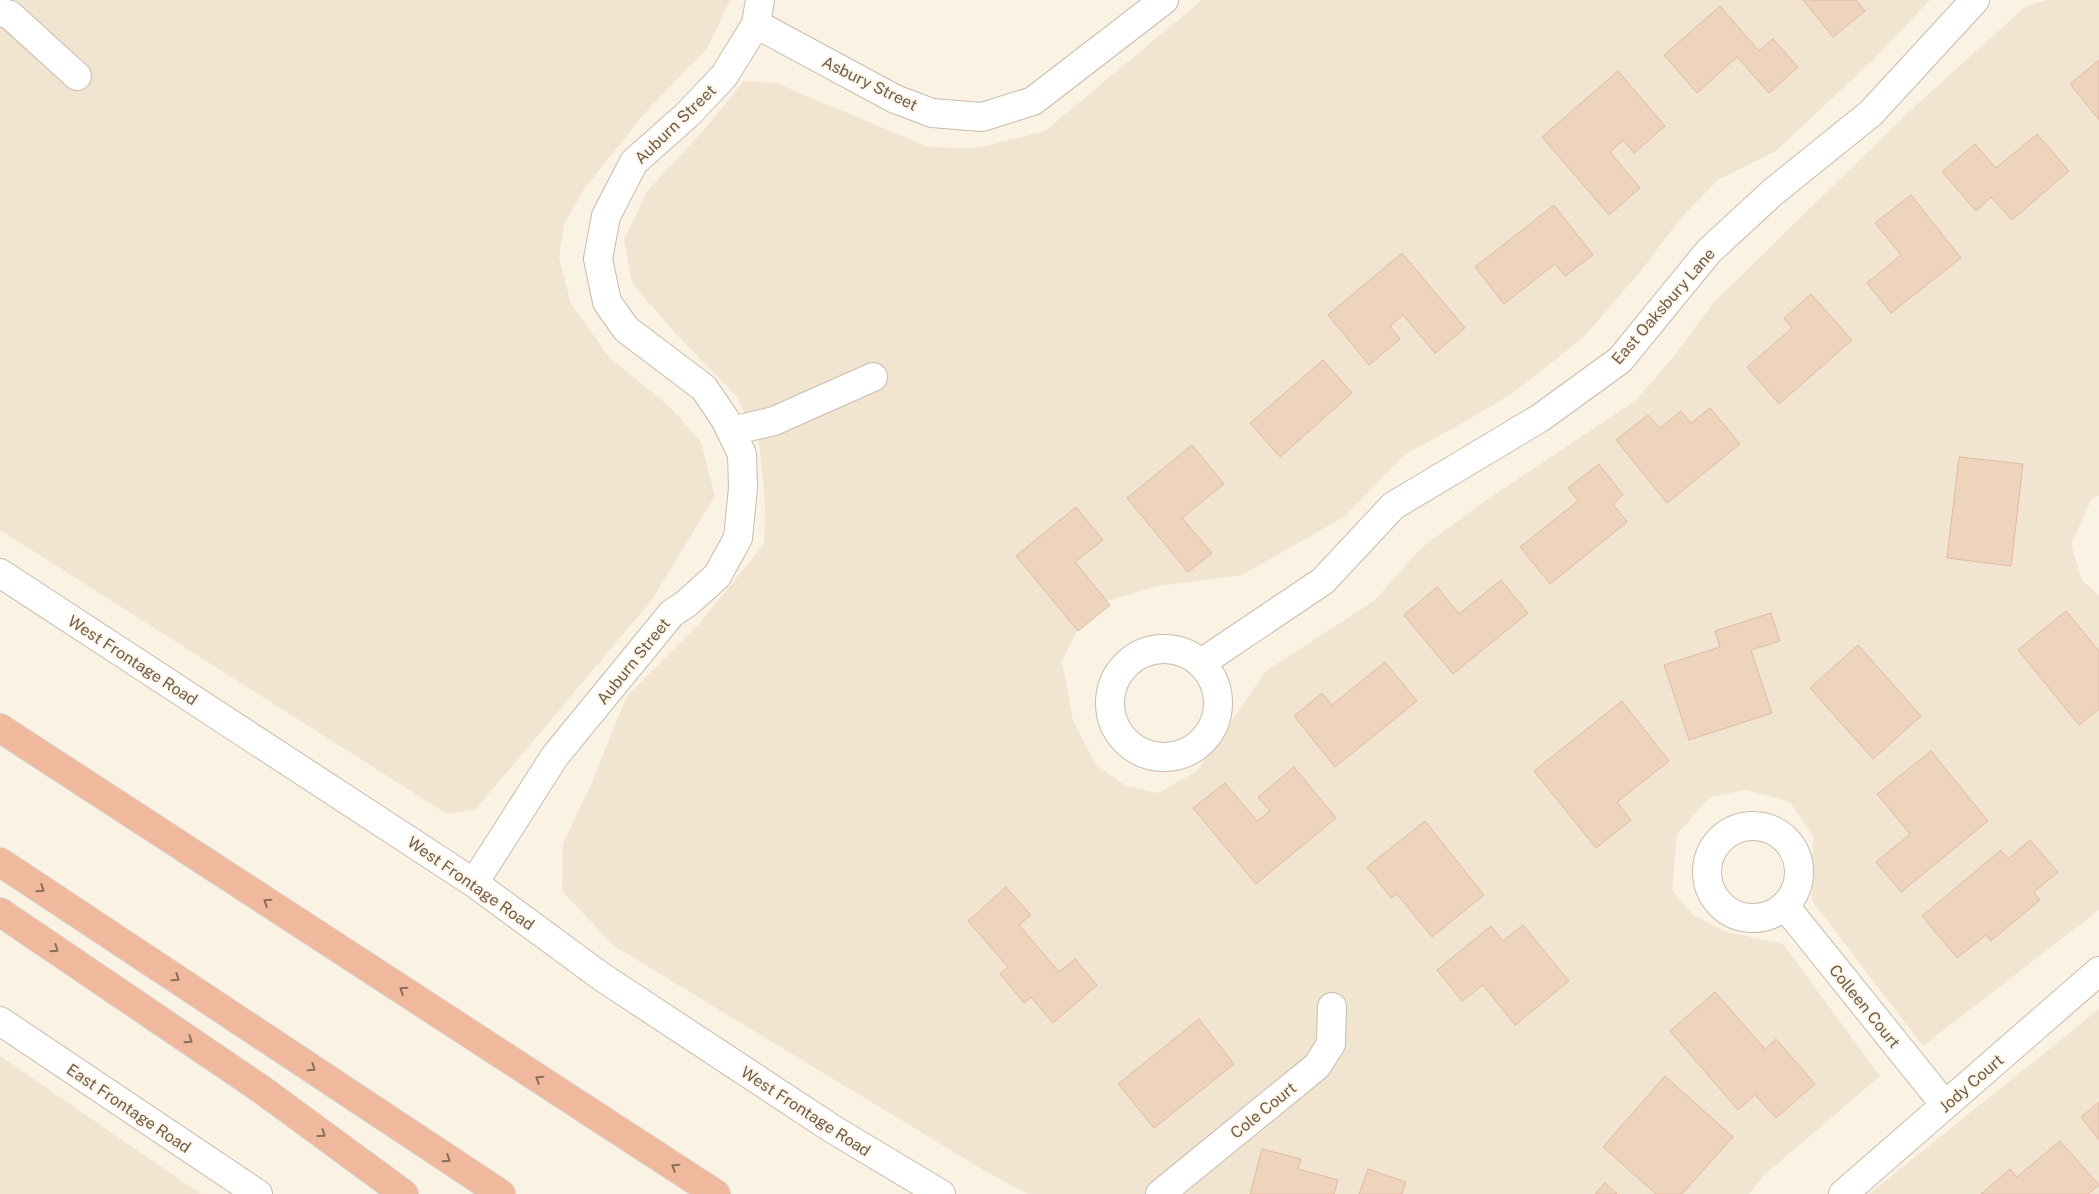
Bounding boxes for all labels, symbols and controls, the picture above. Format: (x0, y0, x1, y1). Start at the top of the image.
street label: Asbury Street (819, 52, 921, 115)
street label: Auburn Street (631, 81, 720, 168)
street label: East Oaksbury Lane (1608, 244, 1719, 368)
street label: West Frontage Road (64, 611, 201, 709)
street label: Auburn Street (593, 614, 674, 708)
street label: West Frontage Road (404, 832, 538, 934)
one-way arrow (35, 883, 44, 892)
one-way arrow (263, 898, 272, 908)
one-way arrow (49, 943, 59, 952)
street label: Colleen Court (1825, 961, 1904, 1052)
one-way arrow (171, 972, 180, 981)
one-way arrow (399, 987, 409, 996)
one-way arrow (184, 1034, 193, 1043)
street label: Jody Court (1935, 1050, 2007, 1116)
street label: East Frontage Road (63, 1060, 194, 1157)
one-way arrow (306, 1062, 315, 1072)
street label: West Frontage Road (737, 1062, 874, 1160)
one-way arrow (535, 1076, 545, 1085)
street label: Cole Court (1227, 1078, 1300, 1143)
one-way arrow (316, 1128, 326, 1137)
one-way arrow (441, 1152, 450, 1162)
one-way arrow (672, 1164, 681, 1174)

